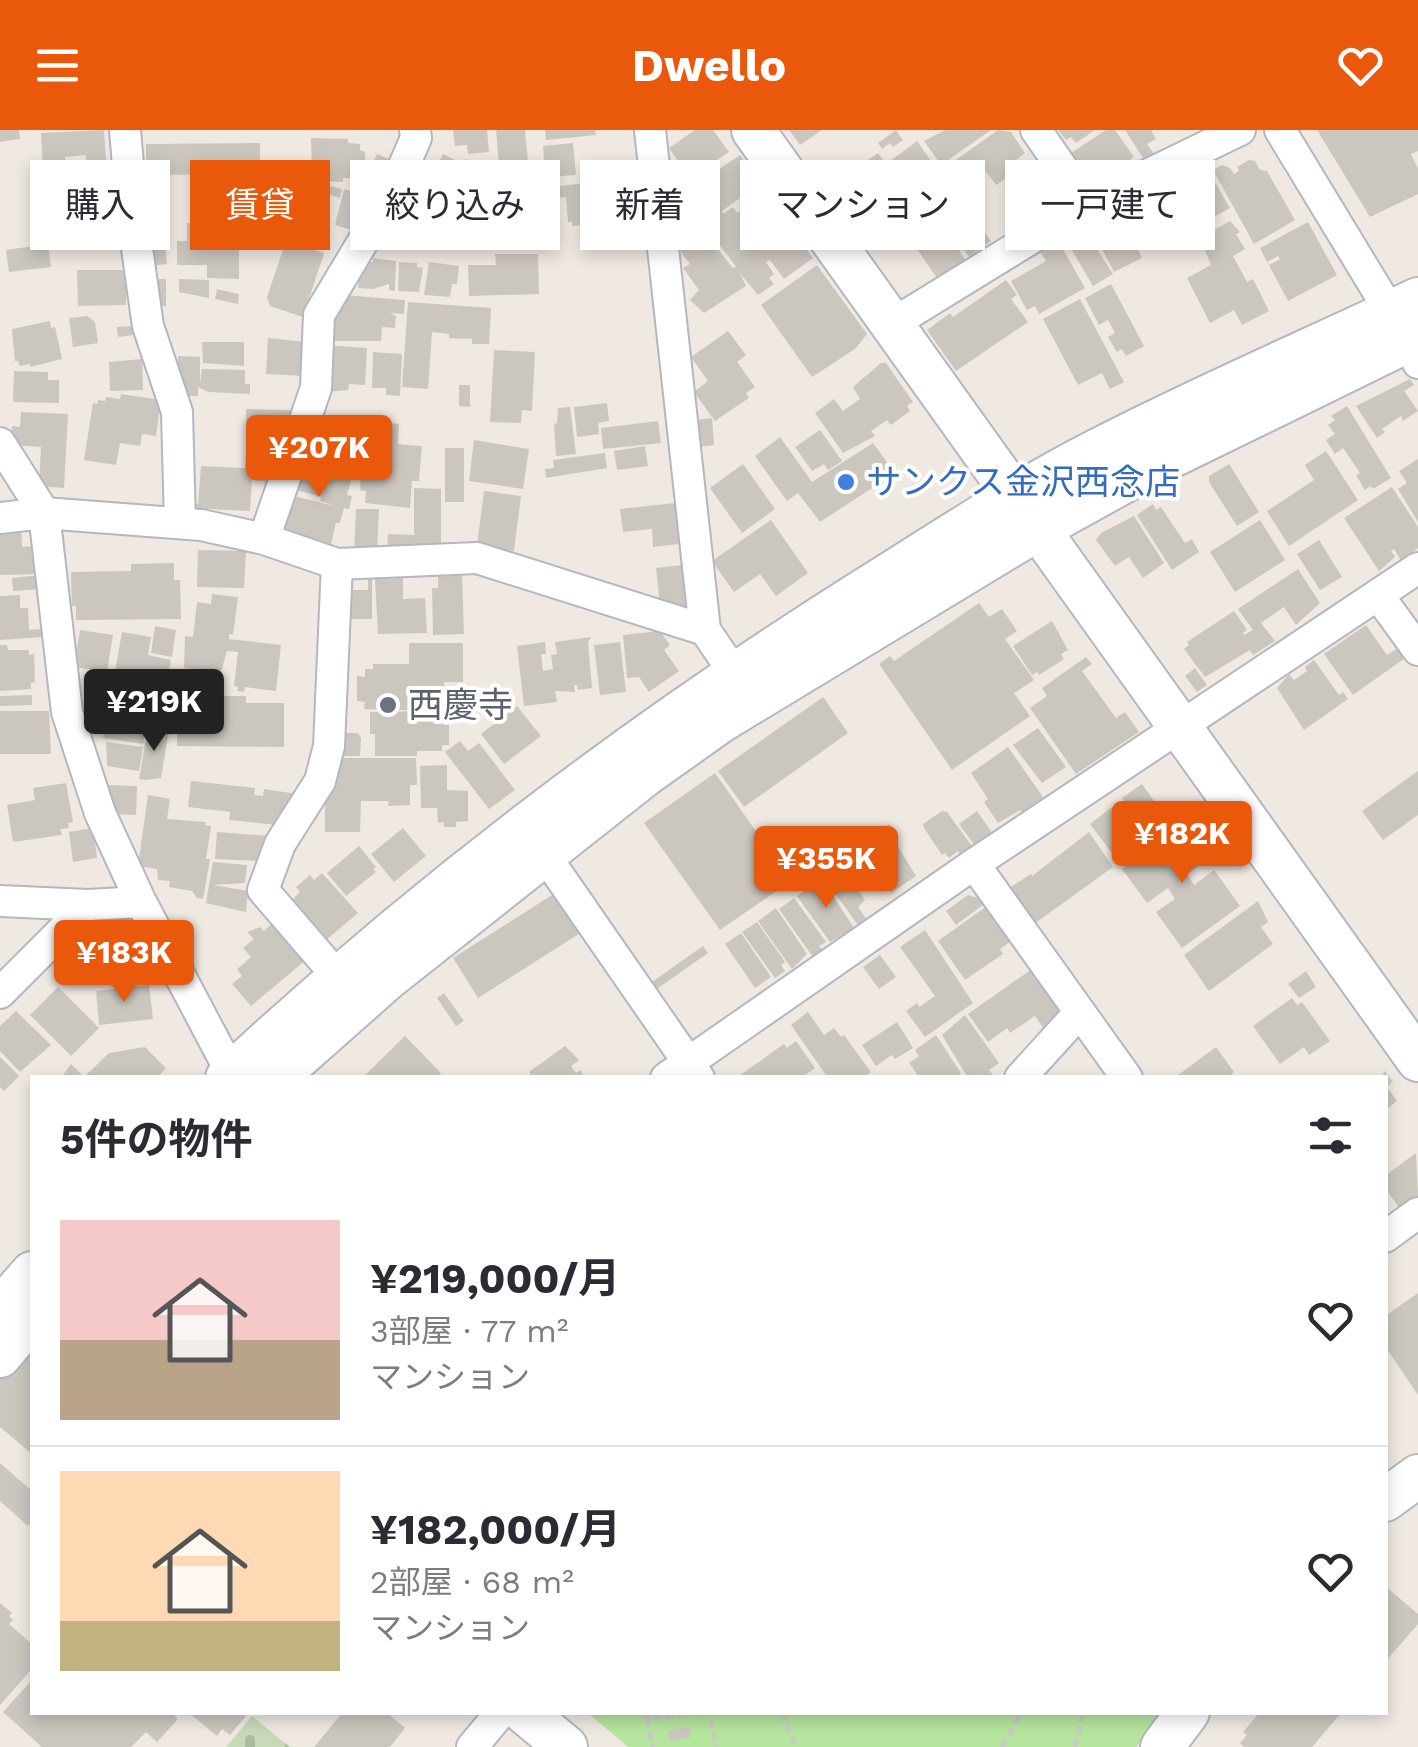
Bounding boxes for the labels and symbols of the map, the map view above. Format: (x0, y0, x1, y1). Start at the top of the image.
pin: ¥207K (249, 415, 389, 500)
place label: サンクス金沢西念店 (866, 461, 1180, 503)
marker: サンクス金沢西念店 (835, 471, 857, 493)
pin: ¥219K (84, 669, 224, 754)
place label: 西慶寺 (408, 684, 513, 726)
marker: 西慶寺 (377, 694, 399, 716)
pin: ¥182K (1112, 801, 1252, 886)
pin: ¥355K (756, 826, 896, 911)
pin: ¥183K (54, 920, 194, 1005)

